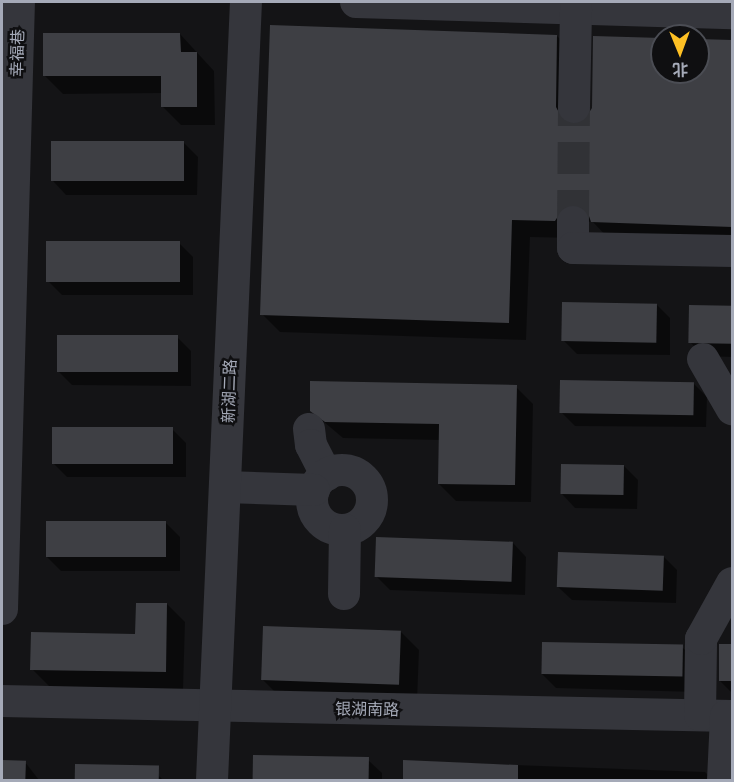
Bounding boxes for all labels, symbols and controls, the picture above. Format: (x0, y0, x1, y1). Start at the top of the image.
north arrow (650, 24, 710, 84)
street label: 幸福巷 (7, 29, 27, 77)
text: 北 (672, 60, 688, 80)
street label: 新湖二路 (218, 359, 240, 423)
street label: 银湖南路 (335, 699, 399, 719)

